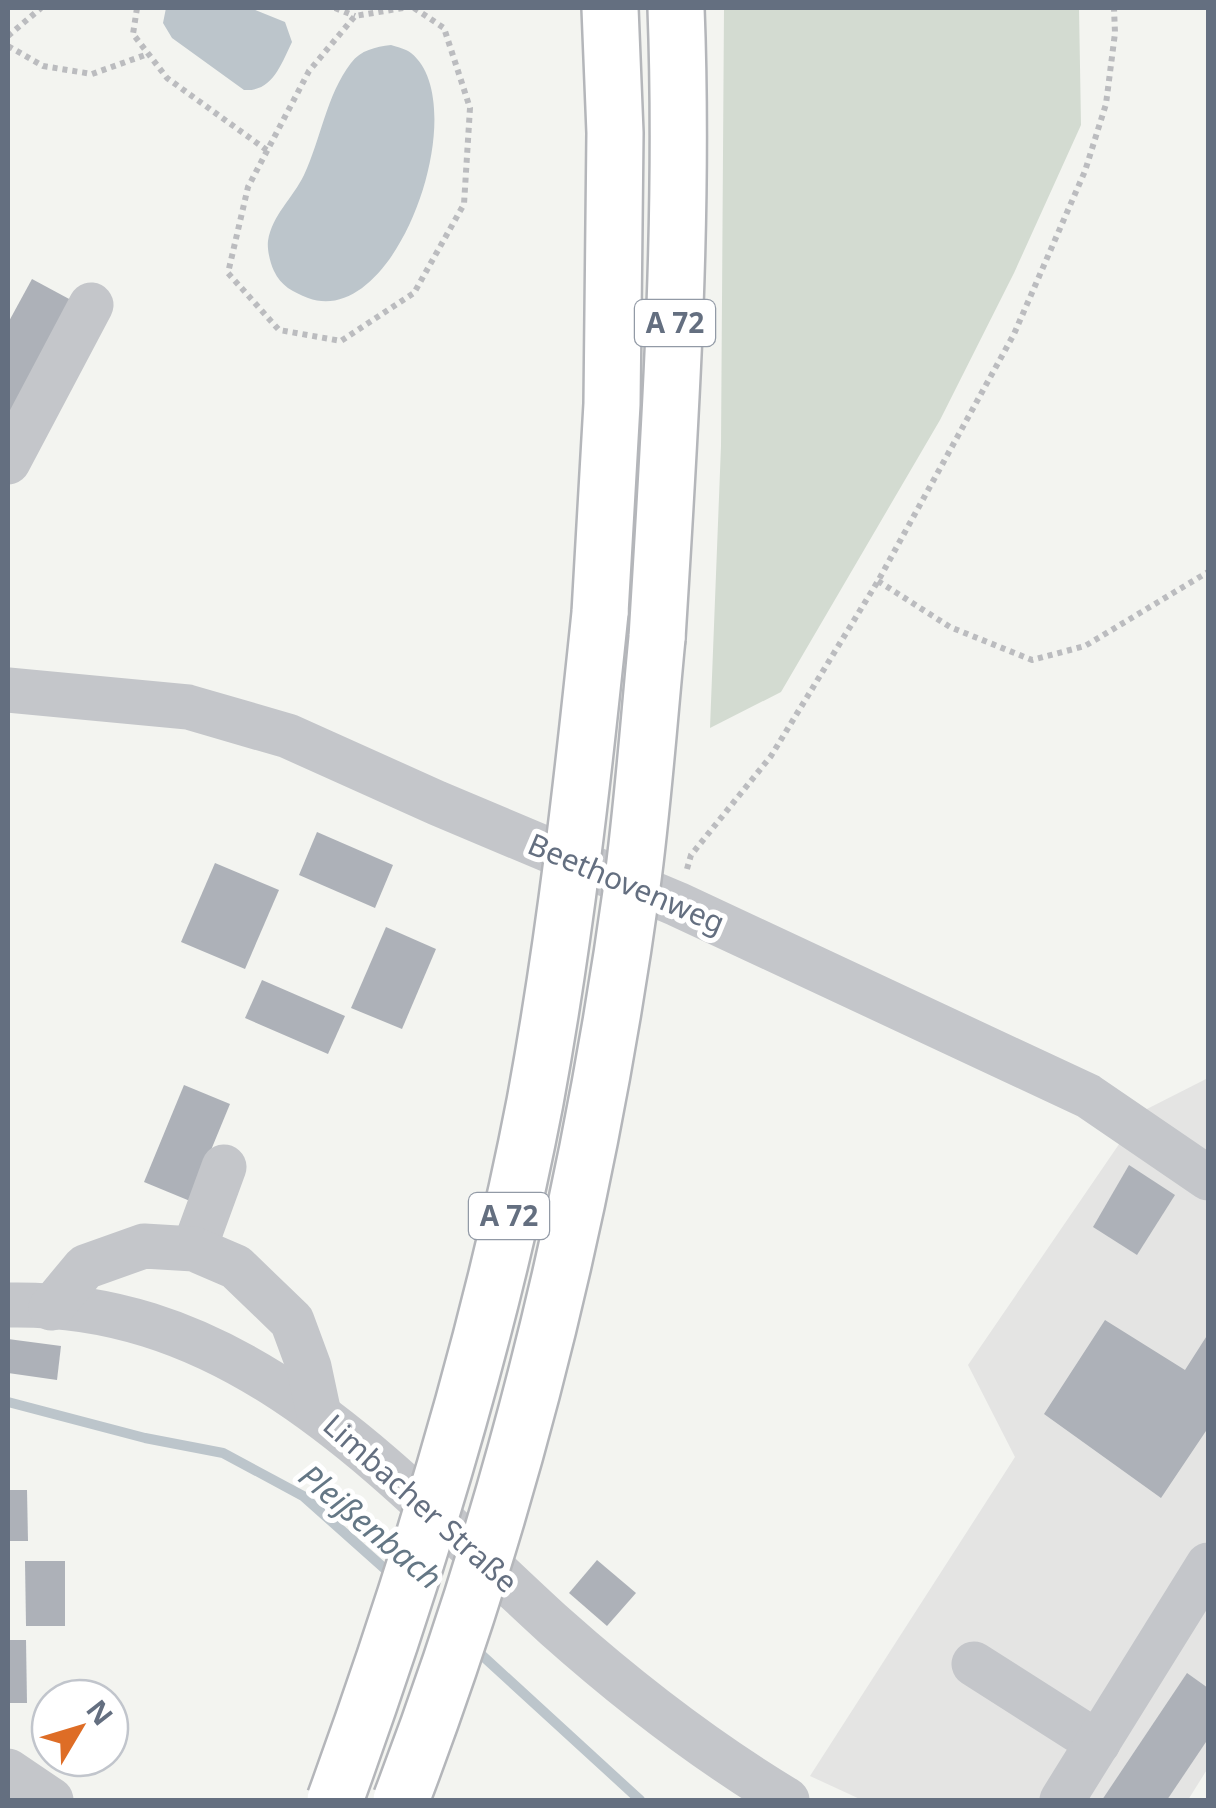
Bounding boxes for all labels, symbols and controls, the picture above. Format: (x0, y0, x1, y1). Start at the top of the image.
road number: A 72 (635, 300, 715, 346)
street label: Beethovenweg (522, 823, 731, 943)
road number: A 72 (469, 1193, 549, 1239)
street label: Limbacher Straße (315, 1404, 527, 1601)
water label: Pleißenbach (291, 1454, 451, 1598)
north arrow (30, 1678, 130, 1778)
text: N (79, 1691, 122, 1733)

